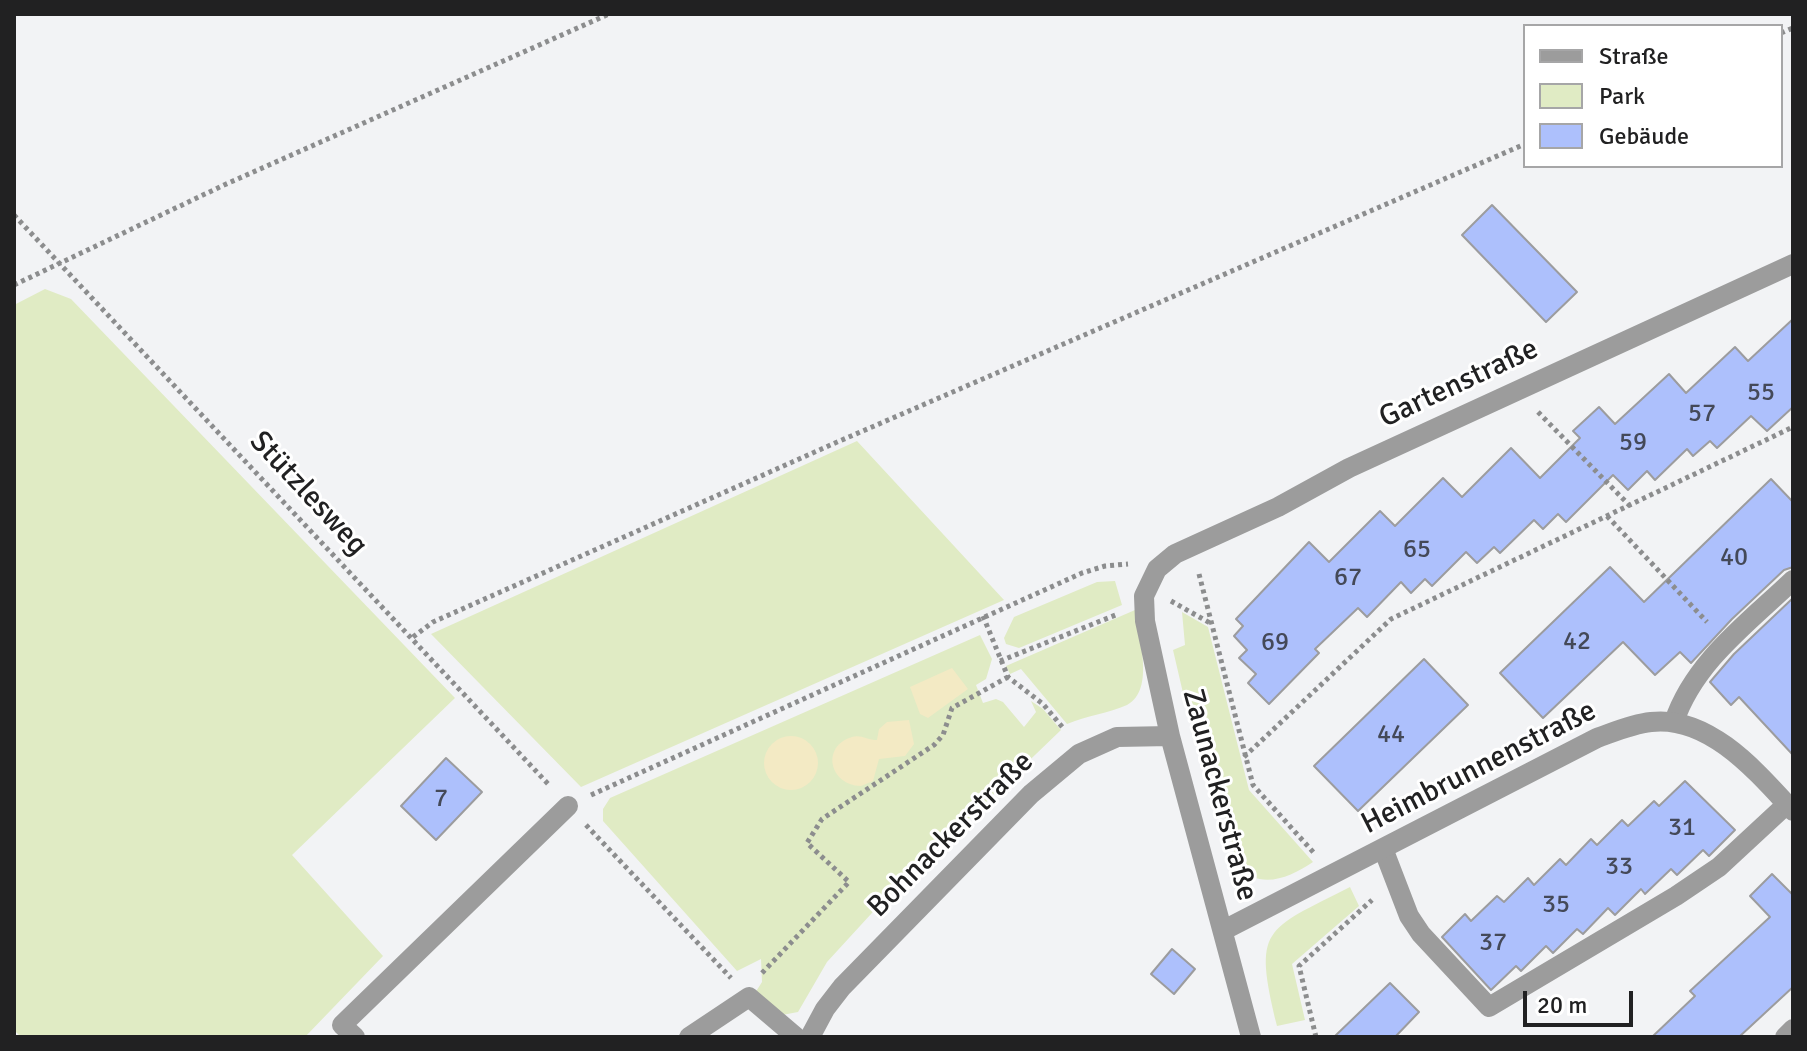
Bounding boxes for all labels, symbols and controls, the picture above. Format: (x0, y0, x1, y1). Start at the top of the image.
legend (1523, 24, 1783, 168)
text: Straße (1599, 41, 1669, 71)
text: Park (1599, 81, 1645, 111)
text: Gebäude (1599, 121, 1689, 151)
street label: Gartenstraße (1374, 331, 1544, 437)
house number: 55 (1747, 377, 1775, 409)
house number: 57 (1688, 398, 1716, 430)
street label: Stützlesweg (241, 424, 375, 564)
house number: 59 (1619, 427, 1647, 459)
house number: 65 (1403, 534, 1431, 566)
house number: 40 (1720, 542, 1748, 574)
house number: 67 (1334, 562, 1362, 594)
house number: 42 (1563, 626, 1591, 658)
house number: 69 (1261, 627, 1289, 659)
street label: Zaunackerstraße (1173, 685, 1265, 905)
street label: Heimbrunnenstraße (1356, 693, 1602, 843)
house number: 44 (1377, 719, 1405, 751)
street label: Bohnackerstraße (861, 745, 1041, 925)
house number: 7 (434, 783, 448, 815)
house number: 31 (1668, 812, 1696, 844)
house number: 33 (1605, 851, 1633, 883)
house number: 35 (1542, 889, 1570, 921)
house number: 37 (1479, 927, 1507, 959)
scale bar (1527, 975, 1637, 1025)
text: 20 m (1537, 990, 1587, 1020)

